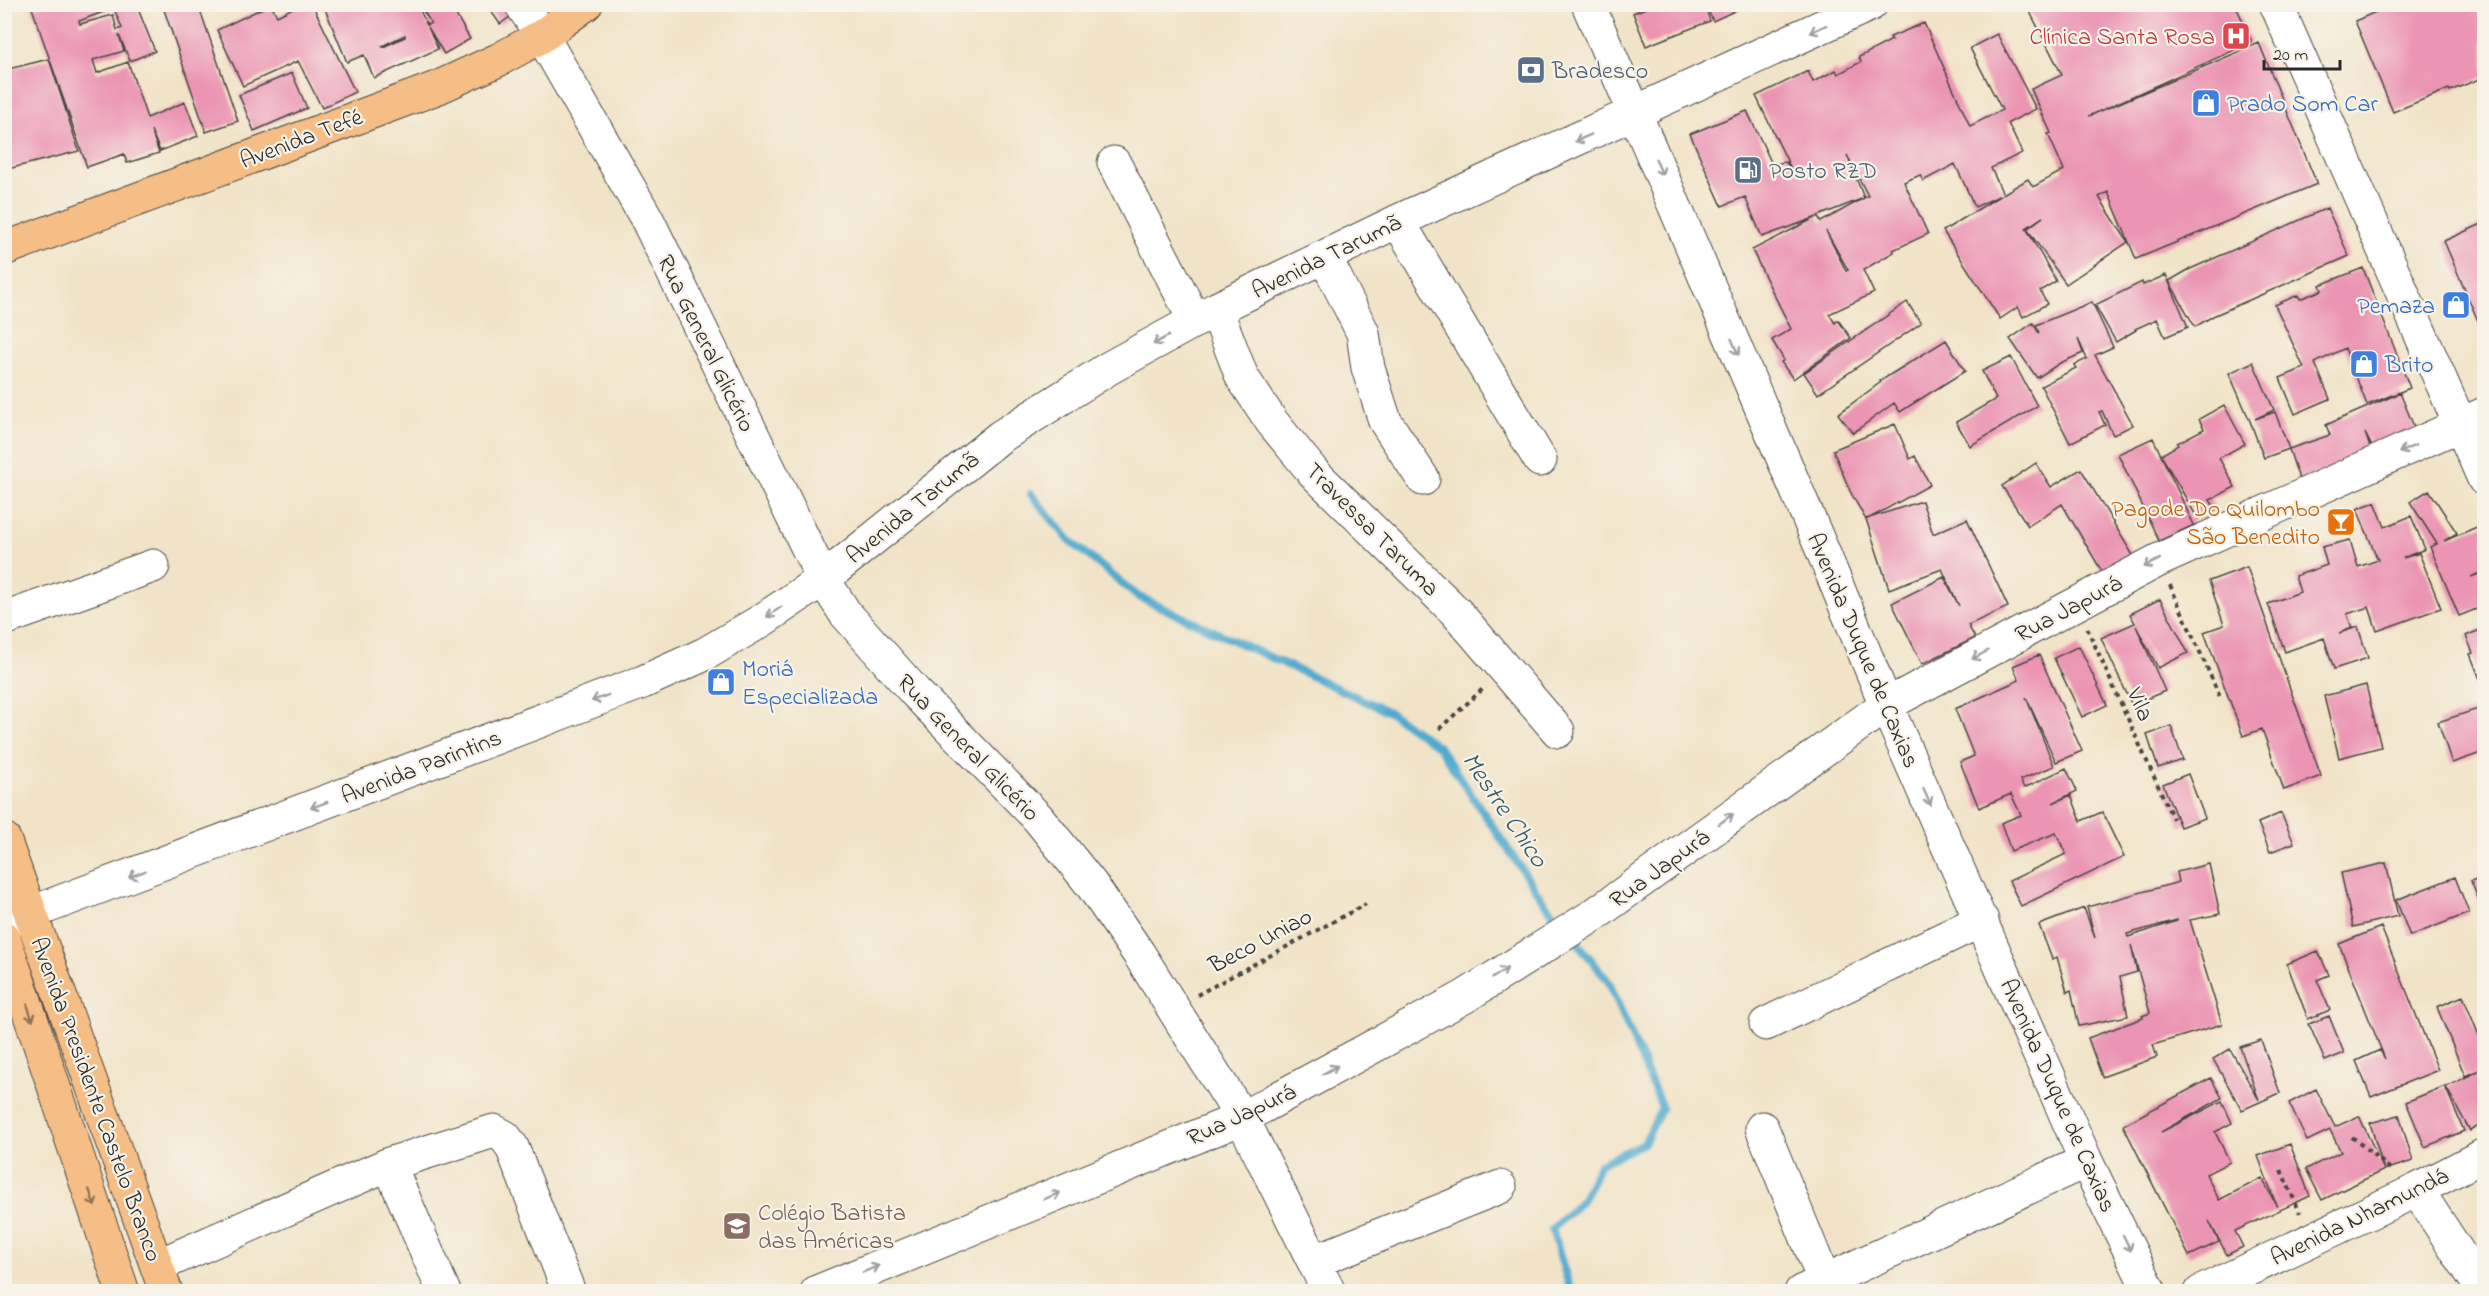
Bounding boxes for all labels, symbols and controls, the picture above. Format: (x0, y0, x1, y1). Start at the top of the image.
hospital icon: Clínica Santa Rosa (2220, 20, 2252, 52)
place label: Clínica Santa Rosa (2030, 21, 2215, 56)
one-way arrow (1809, 24, 1827, 35)
scale bar (2264, 33, 2340, 71)
text: 20 m (2273, 43, 2308, 69)
bank icon: Bradesco (1515, 54, 1547, 86)
place label: Bradesco (1551, 55, 1648, 90)
shop icon: Prado Som Car (2190, 87, 2222, 119)
place label: Prado Som Car (2227, 88, 2378, 123)
street label: Avenida Tefé (235, 101, 369, 180)
one-way arrow (1574, 132, 1592, 144)
fuel station icon: Posto RZD (1732, 154, 1764, 186)
place label: Posto RZD (1769, 155, 1877, 190)
one-way arrow (1654, 158, 1665, 176)
street label: Avenida Tarumã (1246, 207, 1408, 310)
street label: Rua General Glicério (647, 249, 763, 439)
shop icon: Pemaza (2440, 289, 2472, 321)
place label: Pemaza (2357, 290, 2435, 325)
one-way arrow (1153, 334, 1170, 346)
one-way arrow (1730, 338, 1741, 356)
shop icon: Brito (2348, 348, 2380, 380)
place label: Brito (2384, 349, 2433, 384)
one-way arrow (2398, 443, 2416, 455)
street label: Avenida Tarumã (839, 444, 988, 574)
street label: Travessa Taruma (1296, 456, 1446, 606)
place label: Pagode Do Quilombo São Benedito (2111, 493, 2320, 556)
bar icon: Pagode Do Quilombo São Benedito (2325, 506, 2357, 538)
street label: Avenida Duque de Caxias (1796, 528, 1927, 774)
one-way arrow (2144, 558, 2162, 570)
street label: Rua Japurá (2009, 567, 2129, 653)
one-way arrow (767, 606, 783, 618)
one-way arrow (1972, 649, 1989, 661)
place label: Moriá Especializada (742, 653, 878, 716)
shop icon: Moriá Especializada (705, 666, 737, 698)
street label: Rua General Glicério (887, 667, 1047, 831)
street label: Vila (2115, 682, 2162, 728)
one-way arrow (591, 693, 610, 704)
street label: Avenida Parintins (336, 722, 507, 815)
water label: Mestre Chico (1451, 745, 1557, 877)
one-way arrow (1922, 788, 1933, 806)
one-way arrow (311, 800, 329, 811)
one-way arrow (1718, 813, 1734, 825)
street label: Rua Japurá (1603, 822, 1718, 919)
one-way arrow (128, 869, 147, 880)
street label: Beco Uniao (1202, 900, 1319, 985)
street label: Avenida Presidente Castelo Branco (19, 933, 170, 1267)
one-way arrow (1491, 967, 1508, 980)
street label: Avenida Duque de Caxias (1989, 974, 2124, 1218)
one-way arrow (25, 1003, 36, 1022)
one-way arrow (1321, 1064, 1338, 1076)
street label: Rua Japurá (1182, 1076, 1302, 1157)
street label: Avenida Nhamundá (2265, 1160, 2455, 1277)
one-way arrow (87, 1188, 98, 1207)
one-way arrow (1042, 1190, 1060, 1201)
place label: Colégio Batista das Américas (758, 1197, 906, 1260)
school or university icon: Colégio Batista das Américas (721, 1210, 753, 1242)
one-way arrow (2121, 1234, 2133, 1252)
one-way arrow (862, 1263, 880, 1274)

